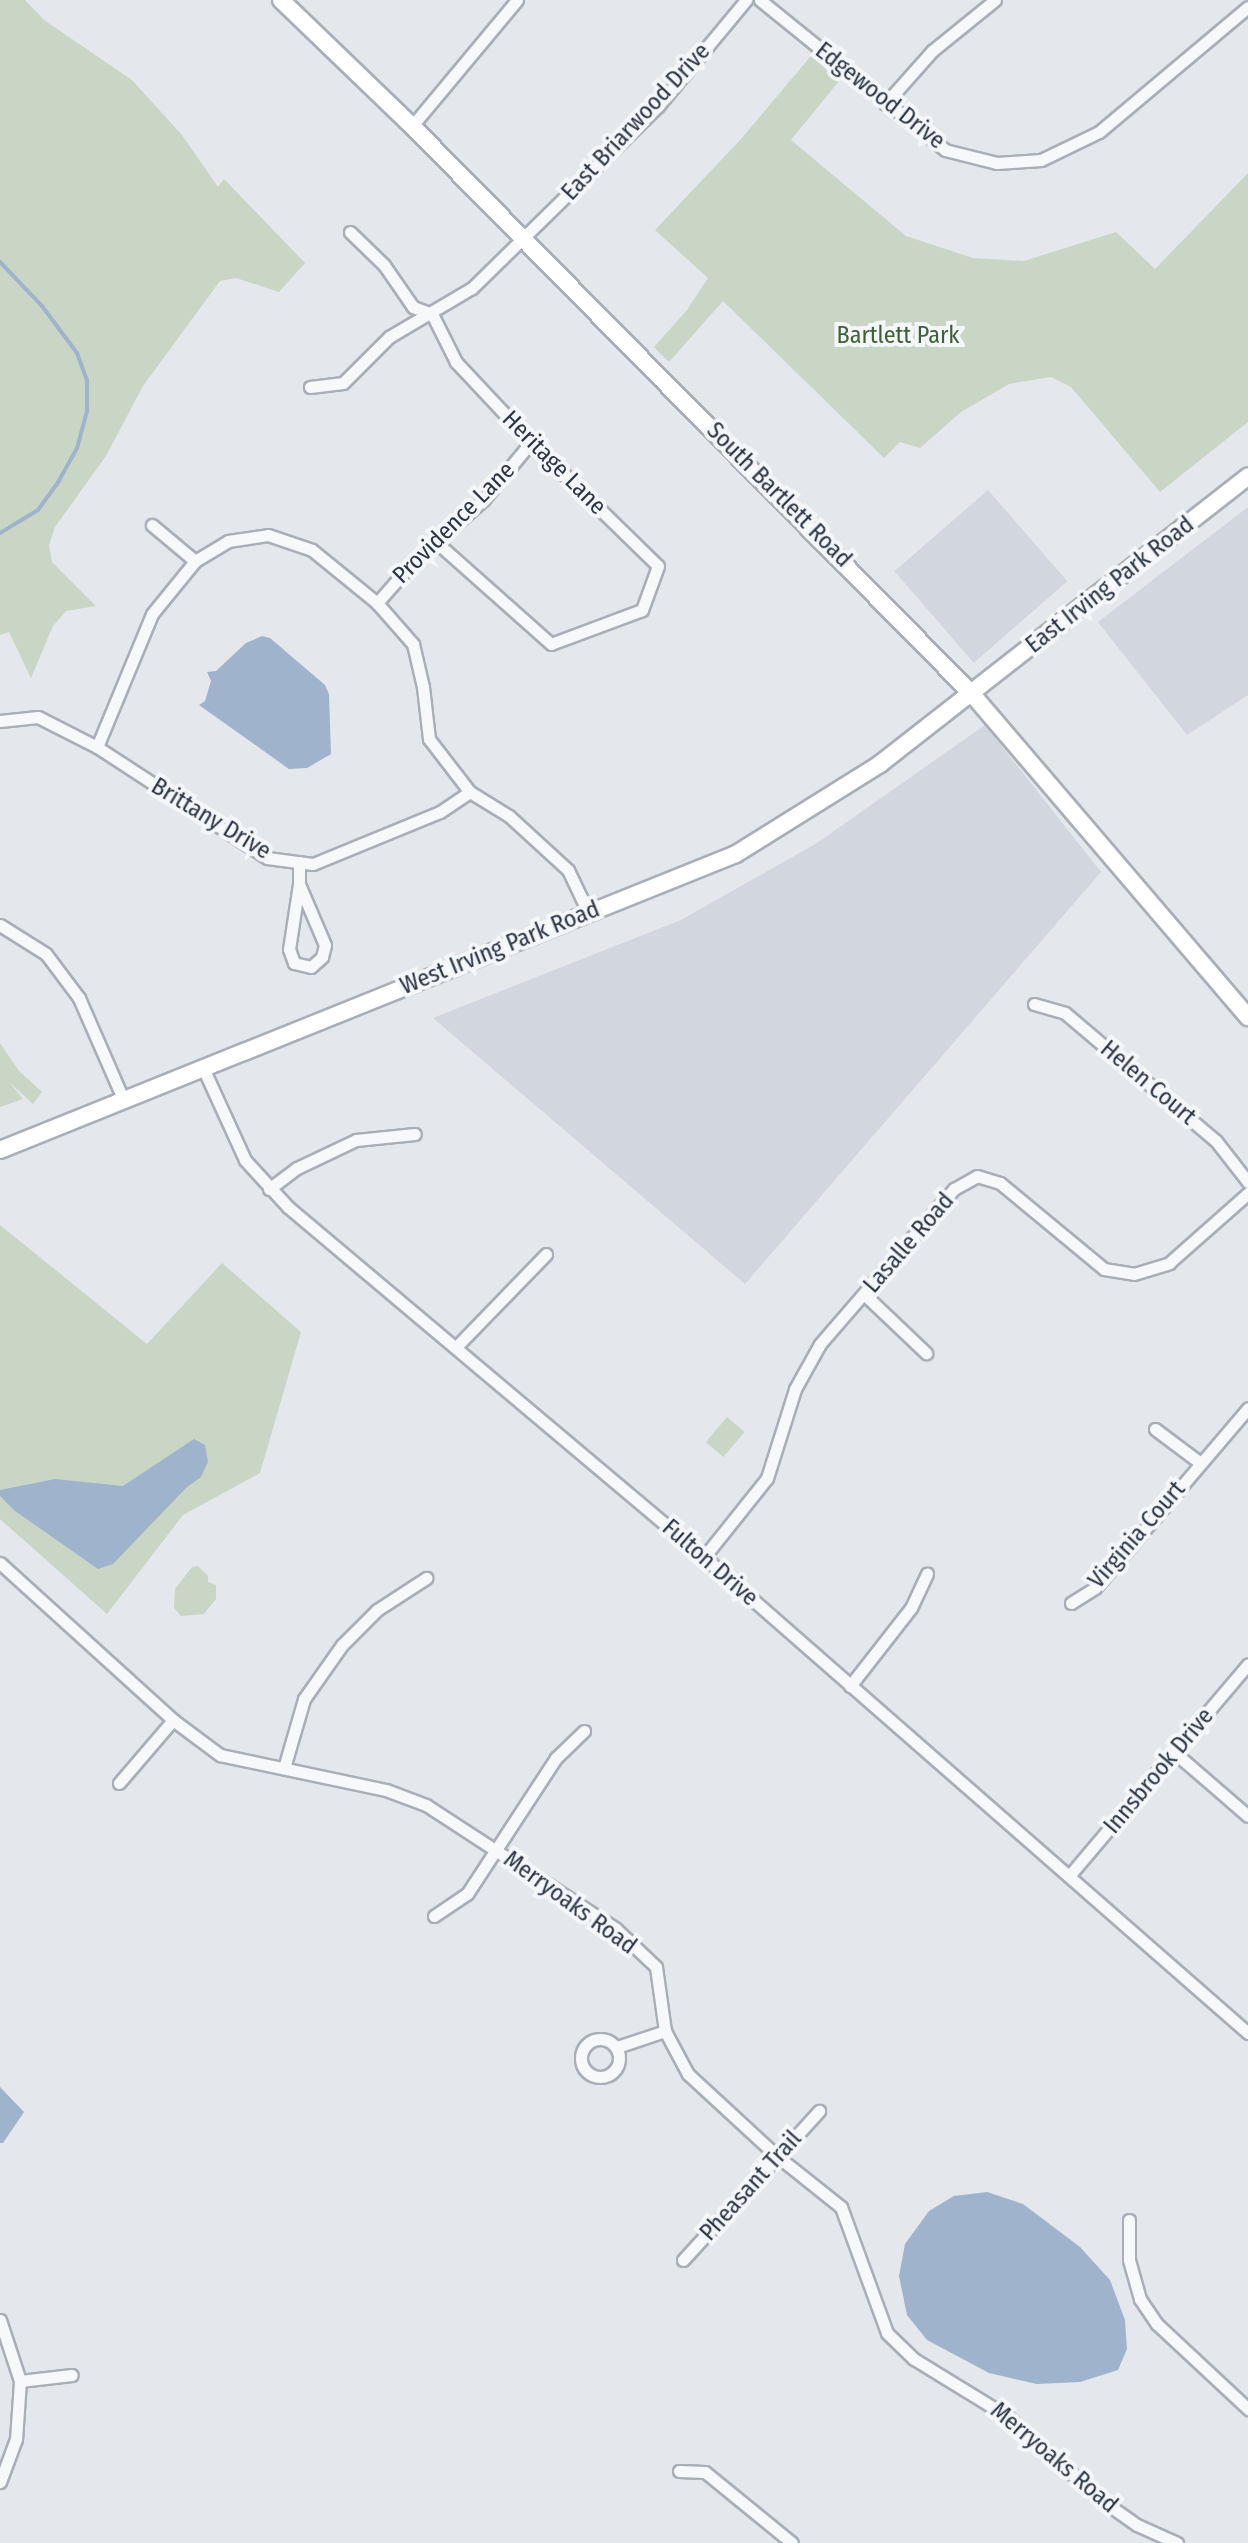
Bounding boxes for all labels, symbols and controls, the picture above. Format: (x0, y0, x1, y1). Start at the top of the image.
street label: Edgewood Drive (809, 36, 951, 156)
street label: East Briarwood Drive (556, 37, 716, 207)
park label: Bartlett Park (837, 322, 959, 350)
street label: Heritage Lane (496, 405, 612, 521)
street label: South Bartlett Road (700, 416, 858, 574)
street label: Providence Lane (387, 456, 521, 590)
street label: East Irving Park Road (1020, 510, 1200, 660)
street label: Brittany Drive (146, 772, 276, 866)
street label: West Irving Park Road (396, 895, 604, 1001)
street label: Helen Court (1094, 1035, 1202, 1131)
street label: Lasalle Road (858, 1187, 960, 1299)
street label: Virginia Court (1083, 1475, 1191, 1595)
street label: Fulton Drive (656, 1514, 764, 1612)
street label: Innsbrook Drive (1098, 1702, 1220, 1840)
street label: Merryoaks Road (498, 1845, 642, 1961)
street label: Pheasant Trail (694, 2125, 808, 2247)
street label: Merryoaks Road (985, 2396, 1123, 2520)

